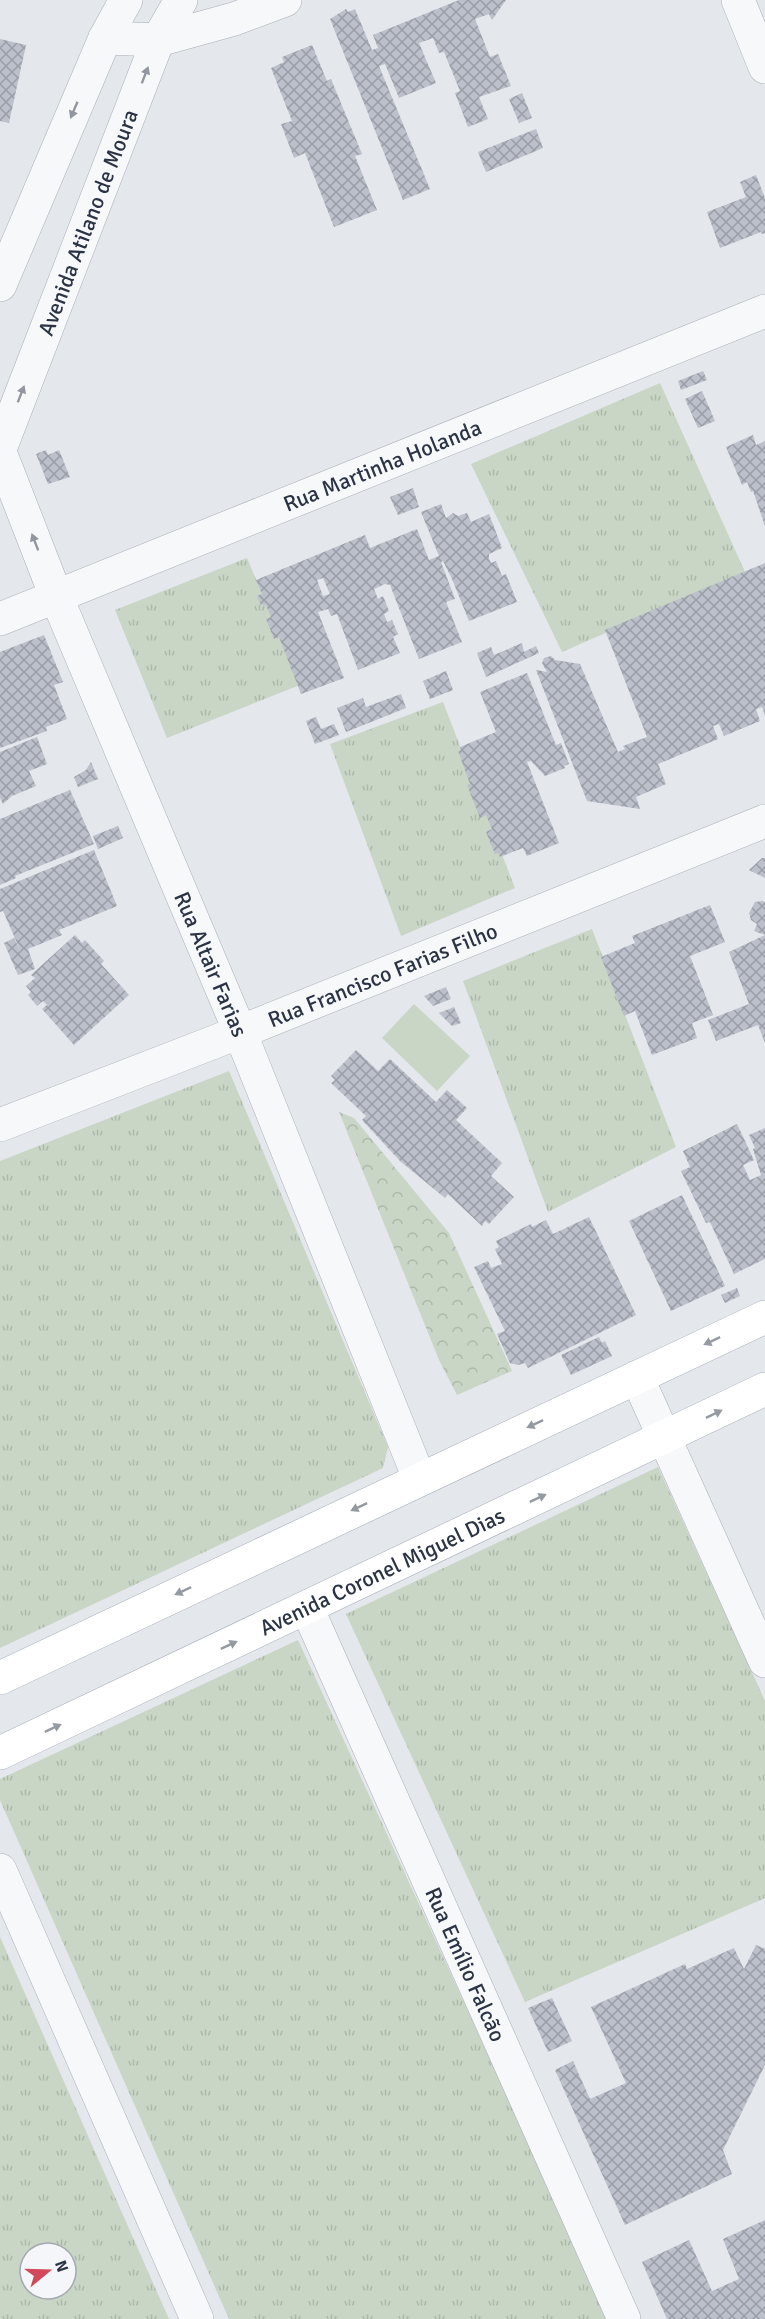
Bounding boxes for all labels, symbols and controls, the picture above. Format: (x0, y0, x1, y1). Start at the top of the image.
one-way arrow (141, 66, 150, 84)
one-way arrow (69, 101, 79, 119)
street label: Avenida Atilano de Moura (32, 105, 143, 339)
one-way arrow (17, 385, 26, 403)
street label: Rua Martinha Holanda (279, 413, 485, 517)
one-way arrow (29, 532, 39, 550)
street label: Rua Altair Farias (169, 887, 254, 1041)
street label: Rua Francisco Farias Filho (264, 917, 501, 1033)
one-way arrow (704, 1337, 721, 1346)
one-way arrow (705, 1409, 722, 1418)
one-way arrow (526, 1419, 544, 1429)
one-way arrow (529, 1494, 547, 1504)
street label: Avenida Coronel Miguel Dias (255, 1501, 509, 1641)
one-way arrow (350, 1502, 367, 1511)
one-way arrow (174, 1586, 191, 1595)
one-way arrow (221, 1640, 238, 1649)
one-way arrow (44, 1724, 61, 1733)
street label: Rua Emílio Falcão (420, 1883, 512, 2046)
north arrow (18, 2241, 78, 2301)
text: N (50, 2258, 73, 2275)

